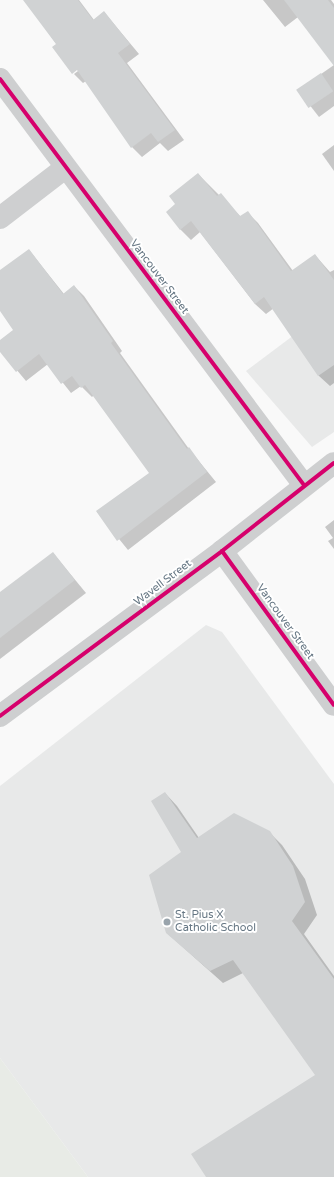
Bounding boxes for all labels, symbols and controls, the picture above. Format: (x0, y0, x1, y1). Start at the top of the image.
street label: Vancouver Street (127, 237, 191, 317)
street label: Wavell Street (132, 557, 194, 609)
street label: Vancouver Street (253, 582, 317, 662)
place label: St. Pius X Catholic School (175, 909, 256, 935)
marker: St. Pius X Catholic School (162, 917, 172, 927)

